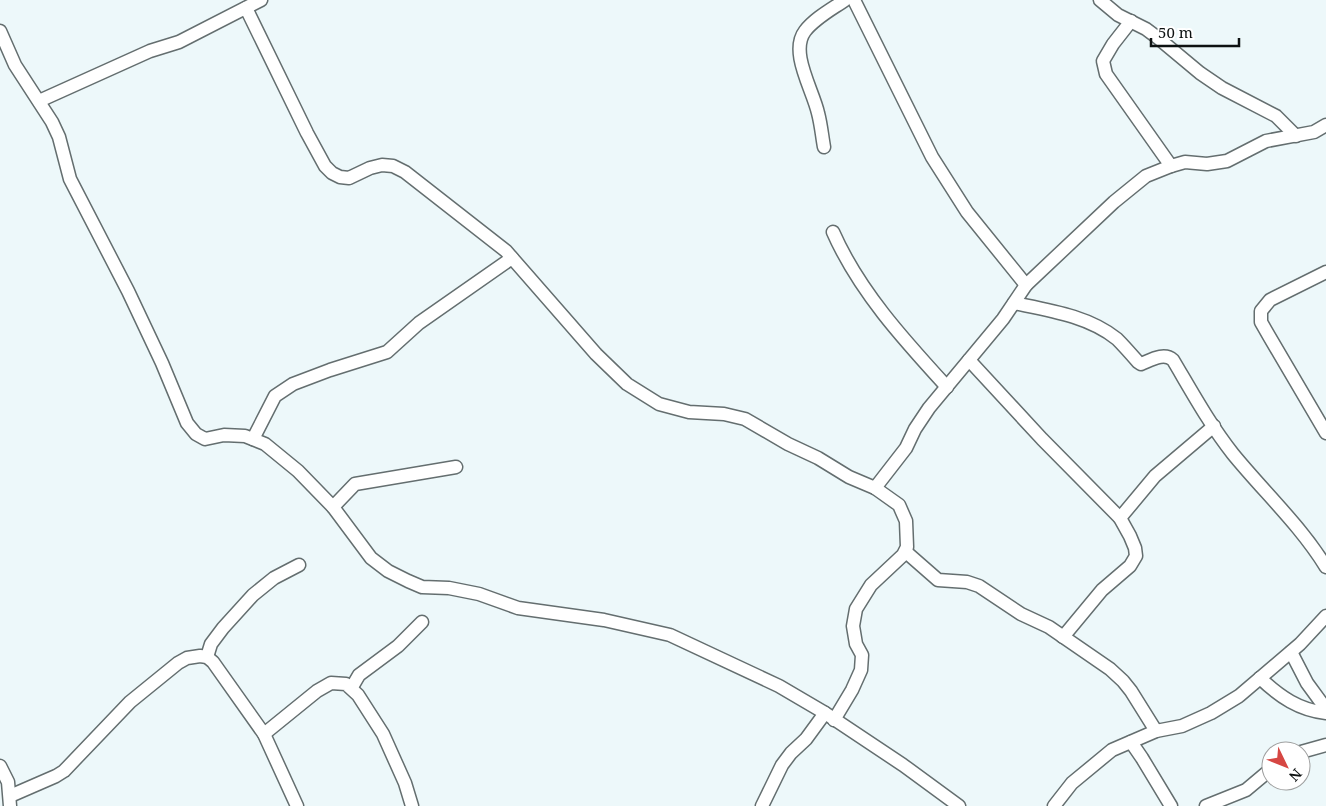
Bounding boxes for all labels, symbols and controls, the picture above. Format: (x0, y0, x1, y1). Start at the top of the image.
scale bar (1151, 15, 1238, 47)
text: 50 m (1158, 22, 1193, 42)
north arrow (1261, 741, 1311, 791)
text: N (1285, 765, 1307, 786)

